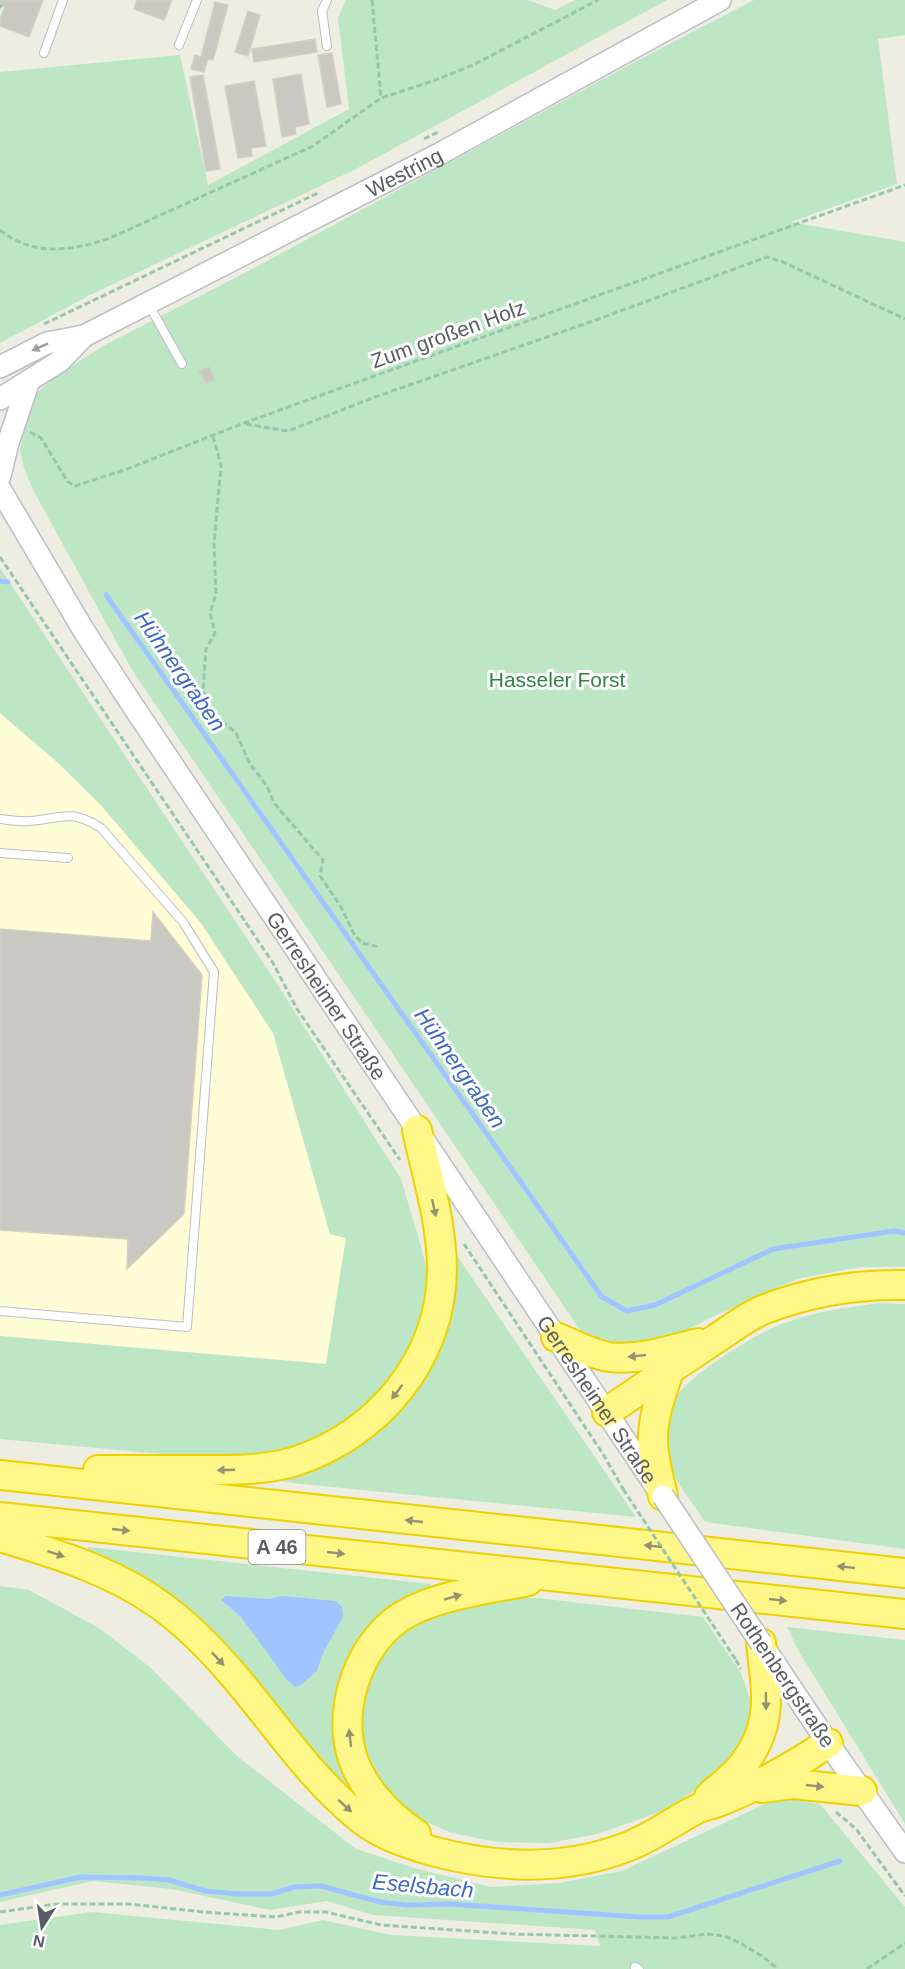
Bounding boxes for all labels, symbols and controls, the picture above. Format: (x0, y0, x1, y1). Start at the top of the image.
street label: Westring (362, 143, 446, 201)
street label: Zum großen Holz (368, 295, 528, 373)
one-way arrow (31, 342, 49, 352)
water label: Hühnergraben (129, 606, 231, 736)
park label: Hasseler Forst (489, 668, 625, 691)
street label: Gerresheimer Straße (262, 907, 391, 1084)
water label: Hühnergraben (409, 1003, 511, 1133)
one-way arrow (430, 1199, 439, 1218)
street label: Gerresheimer Straße (533, 1311, 662, 1488)
one-way arrow (627, 1352, 646, 1361)
one-way arrow (392, 1385, 404, 1400)
one-way arrow (216, 1465, 235, 1474)
one-way arrow (405, 1516, 424, 1526)
one-way arrow (111, 1525, 130, 1535)
road number: A 46 (248, 1530, 306, 1564)
one-way arrow (643, 1541, 662, 1551)
one-way arrow (326, 1548, 345, 1558)
one-way arrow (47, 1550, 65, 1559)
one-way arrow (837, 1562, 856, 1572)
one-way arrow (444, 1592, 462, 1601)
one-way arrow (769, 1595, 788, 1605)
street label: Rothenbergstraße (726, 1598, 840, 1752)
one-way arrow (210, 1651, 224, 1665)
one-way arrow (761, 1691, 771, 1710)
one-way arrow (345, 1729, 355, 1748)
one-way arrow (806, 1781, 825, 1791)
one-way arrow (338, 1798, 352, 1812)
water label: Eselsbach (371, 1869, 475, 1903)
north arrow (12, 1897, 72, 1957)
text: N (32, 1932, 46, 1951)

